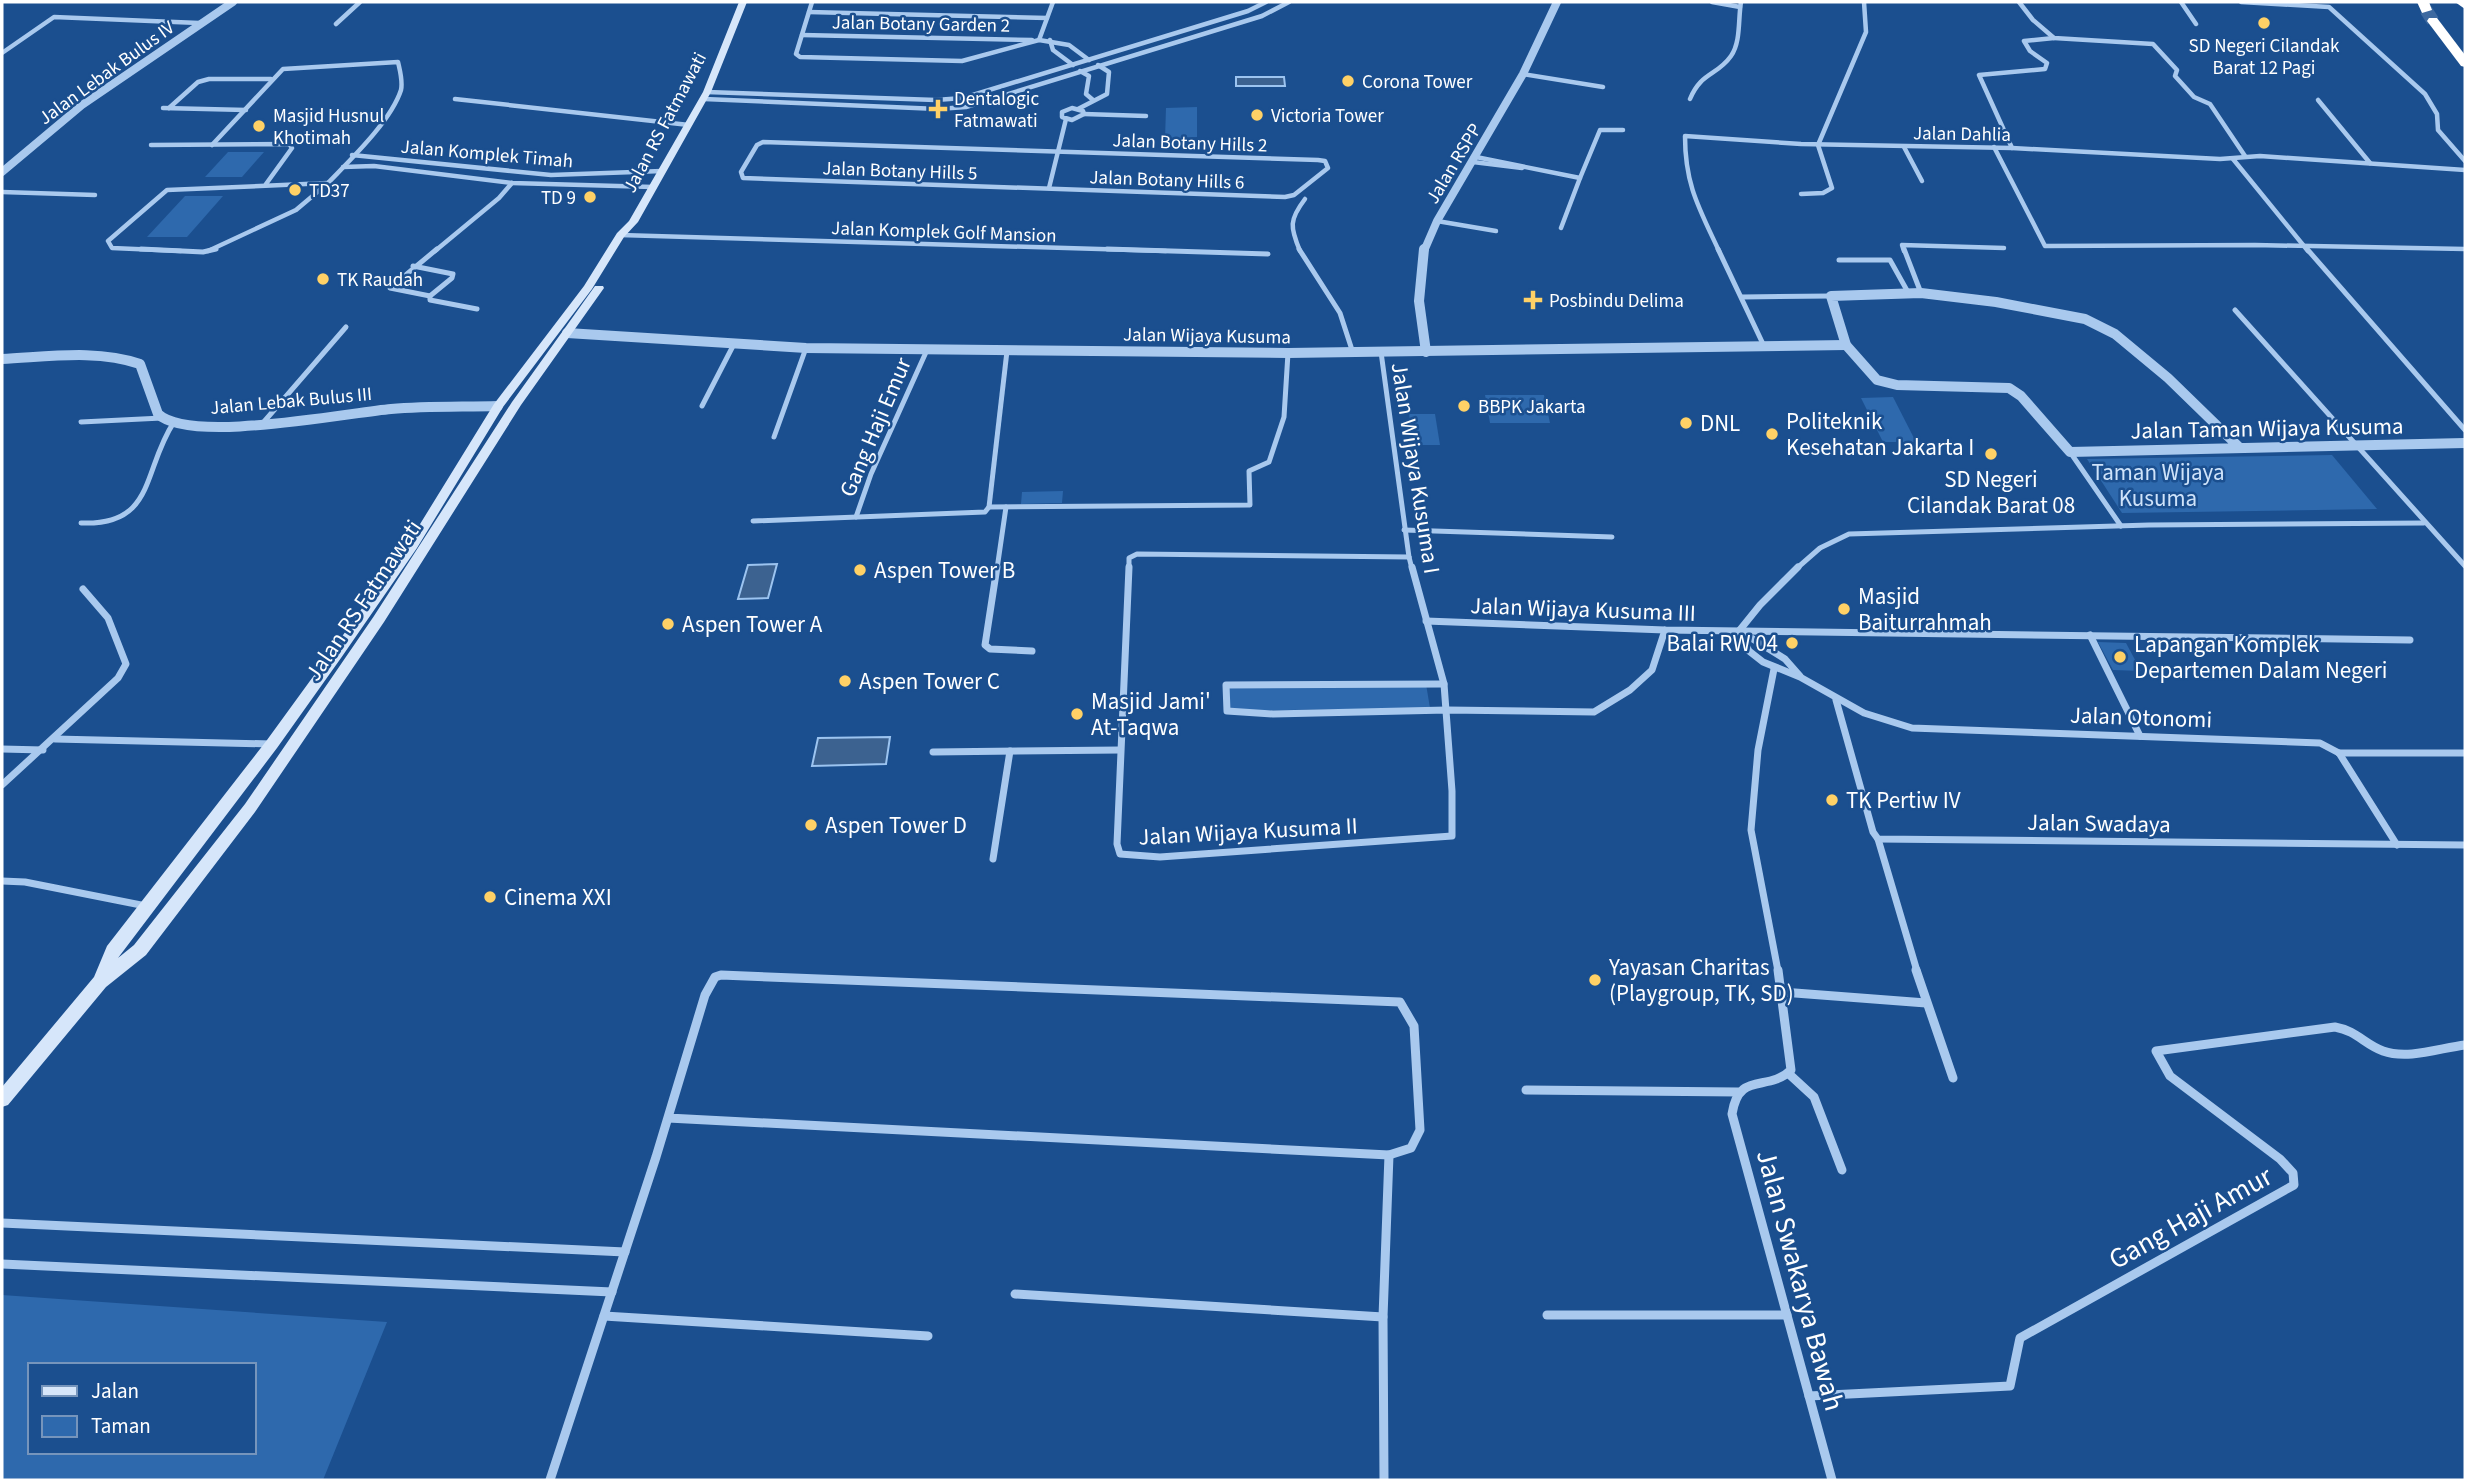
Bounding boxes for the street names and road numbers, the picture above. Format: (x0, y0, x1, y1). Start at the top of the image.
street label: Jalan Botany Garden 2 (832, 9, 1010, 40)
street label: Jalan Lebak Bulus IV (33, 15, 181, 132)
street label: Jalan RS Fatmawati (617, 48, 714, 198)
street label: Jalan RSPP (1420, 118, 1489, 209)
street label: Jalan Dahlia (1913, 120, 2011, 149)
street label: Jalan Botany Hills 2 (1112, 127, 1268, 160)
street label: Jalan Komplek Timah (400, 134, 574, 175)
street label: Jalan Botany Hills 5 (822, 155, 978, 188)
street label: Jalan Botany Hills 6 (1089, 164, 1245, 197)
street label: Jalan Komplek Golf Mansion (831, 215, 1057, 250)
street label: Jalan Wijaya Kusuma (1123, 322, 1291, 351)
street label: Gang Haji Emur (831, 351, 920, 502)
street label: Jalan Wijaya Kusuma I (1382, 360, 1449, 576)
street label: Jalan Lebak Bulus III (209, 381, 373, 422)
street label: Jalan Taman Wijaya Kusuma (2130, 410, 2404, 447)
street label: Jalan RS Fatmawati (297, 513, 430, 688)
street label: Jalan Wijaya Kusuma III (1470, 589, 1696, 630)
street label: Jalan Otonomi (2069, 699, 2213, 736)
street label: Jalan Swadaya (2027, 806, 2171, 841)
street label: Jalan Wijaya Kusuma II (1137, 809, 1359, 854)
street label: Jalan Swakarya Bawah (1746, 1145, 1854, 1415)
street label: Gang Haji Amur (2101, 1156, 2280, 1279)

